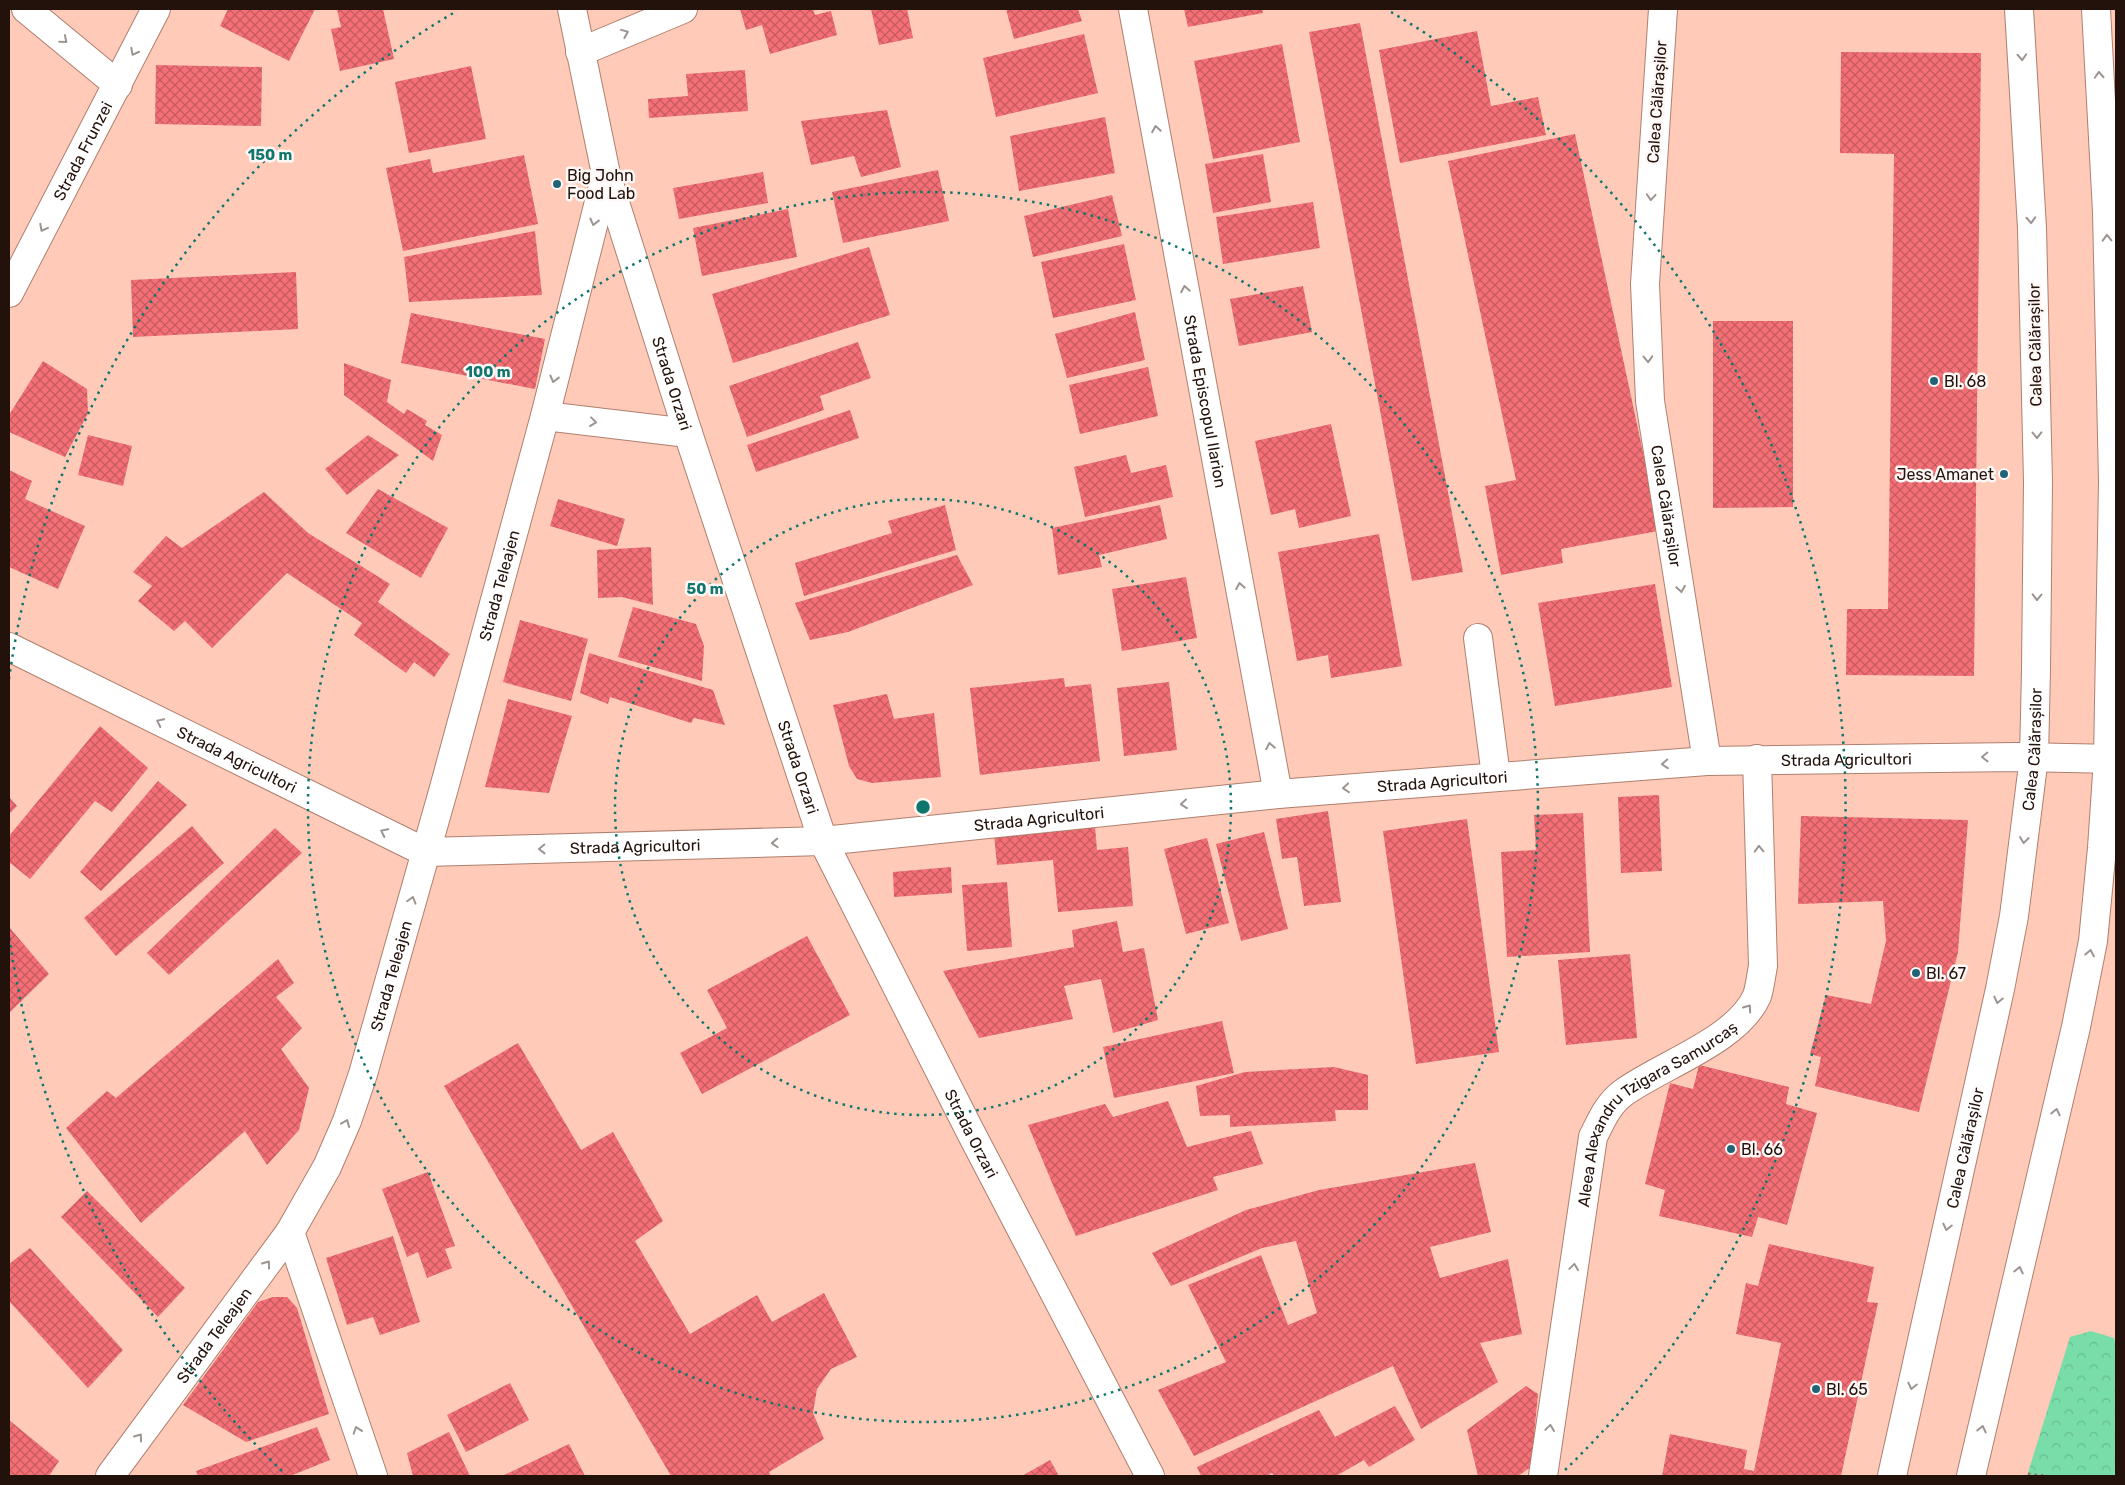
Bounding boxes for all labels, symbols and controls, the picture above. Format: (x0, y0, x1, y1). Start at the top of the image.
one-way arrow (620, 29, 629, 40)
one-way arrow (58, 34, 67, 43)
street label: Calea Călărașilor (1643, 40, 1671, 164)
one-way arrow (130, 47, 140, 56)
one-way arrow (2017, 54, 2028, 62)
one-way arrow (2094, 71, 2105, 79)
street label: Strada Frunzei (49, 98, 116, 204)
one-way arrow (1151, 125, 1161, 133)
text: 150 m (248, 146, 292, 164)
place label: Big John Food Lab (567, 166, 635, 203)
marker: Big John Food Lab (551, 178, 563, 190)
one-way arrow (1645, 193, 1656, 201)
one-way arrow (2026, 216, 2037, 224)
one-way arrow (589, 217, 600, 226)
one-way arrow (39, 222, 49, 231)
one-way arrow (2102, 233, 2112, 241)
street label: Calea Călărașilor (2024, 283, 2046, 407)
one-way arrow (1181, 284, 1191, 293)
street label: Strada Episcopul Ilarion (1180, 313, 1231, 489)
street label: Strada Orzari (649, 334, 696, 433)
one-way arrow (1643, 356, 1654, 364)
text: 100 m (466, 363, 510, 381)
place label: Bl. 68 (1944, 372, 1986, 391)
one-way arrow (549, 375, 560, 384)
marker: Bl. 68 (1928, 375, 1940, 387)
one-way arrow (590, 416, 598, 427)
one-way arrow (2031, 431, 2042, 439)
street label: Calea Călărașilor (1648, 444, 1686, 568)
place label: Jess Amanet (1896, 465, 1994, 484)
marker: Jess Amanet (1998, 468, 2010, 480)
street label: Strada Teleajen (475, 528, 523, 643)
text: 50 m (687, 580, 723, 598)
one-way arrow (1235, 582, 1246, 591)
one-way arrow (1676, 585, 1686, 594)
one-way arrow (2031, 593, 2042, 601)
street label: Calea Călărașilor (2018, 688, 2045, 812)
one-way arrow (156, 717, 165, 728)
street label: Strada Orzari (774, 718, 823, 816)
street label: Strada Agricultori (174, 722, 300, 797)
one-way arrow (1265, 742, 1275, 751)
street label: Strada Agricultori (1781, 749, 1912, 770)
one-way arrow (1981, 752, 1988, 762)
one-way arrow (1661, 758, 1669, 769)
street label: Strada Agricultori (1376, 767, 1508, 796)
one-way arrow (1342, 783, 1350, 794)
centre of rings (914, 798, 932, 816)
one-way arrow (1180, 798, 1188, 809)
street label: Strada Agricultori (973, 803, 1105, 835)
one-way arrow (381, 828, 390, 838)
street label: Strada Agricultori (569, 835, 701, 857)
one-way arrow (2019, 836, 2030, 844)
one-way arrow (770, 838, 778, 849)
one-way arrow (538, 843, 546, 854)
one-way arrow (1754, 845, 1764, 852)
one-way arrow (406, 896, 416, 904)
street label: Strada Teleajen (366, 918, 416, 1033)
one-way arrow (2084, 949, 2095, 958)
place label: Bl. 67 (1926, 964, 1966, 983)
marker: Bl. 67 (1910, 967, 1922, 979)
one-way arrow (1993, 996, 2003, 1005)
one-way arrow (1742, 1005, 1751, 1014)
street label: Aleea Alexandru Tzigara Samurcaș (1573, 1017, 1741, 1208)
street label: Strada Orzari (941, 1086, 1002, 1181)
street label: Calea Călărașilor (1942, 1086, 1987, 1210)
one-way arrow (2050, 1108, 2061, 1117)
one-way arrow (340, 1119, 351, 1128)
place label: Bl. 66 (1741, 1140, 1783, 1159)
marker: Bl. 66 (1725, 1143, 1737, 1155)
one-way arrow (1942, 1223, 1953, 1232)
one-way arrow (261, 1260, 270, 1270)
one-way arrow (1568, 1263, 1579, 1271)
one-way arrow (2013, 1266, 2024, 1275)
street label: Strada Teleajen (172, 1284, 255, 1387)
place label: Bl. 65 (1826, 1380, 1868, 1399)
one-way arrow (1907, 1381, 1918, 1390)
marker: Bl. 65 (1810, 1383, 1822, 1395)
one-way arrow (1544, 1424, 1555, 1432)
one-way arrow (1976, 1424, 1987, 1433)
one-way arrow (353, 1426, 363, 1435)
one-way arrow (133, 1433, 142, 1443)

